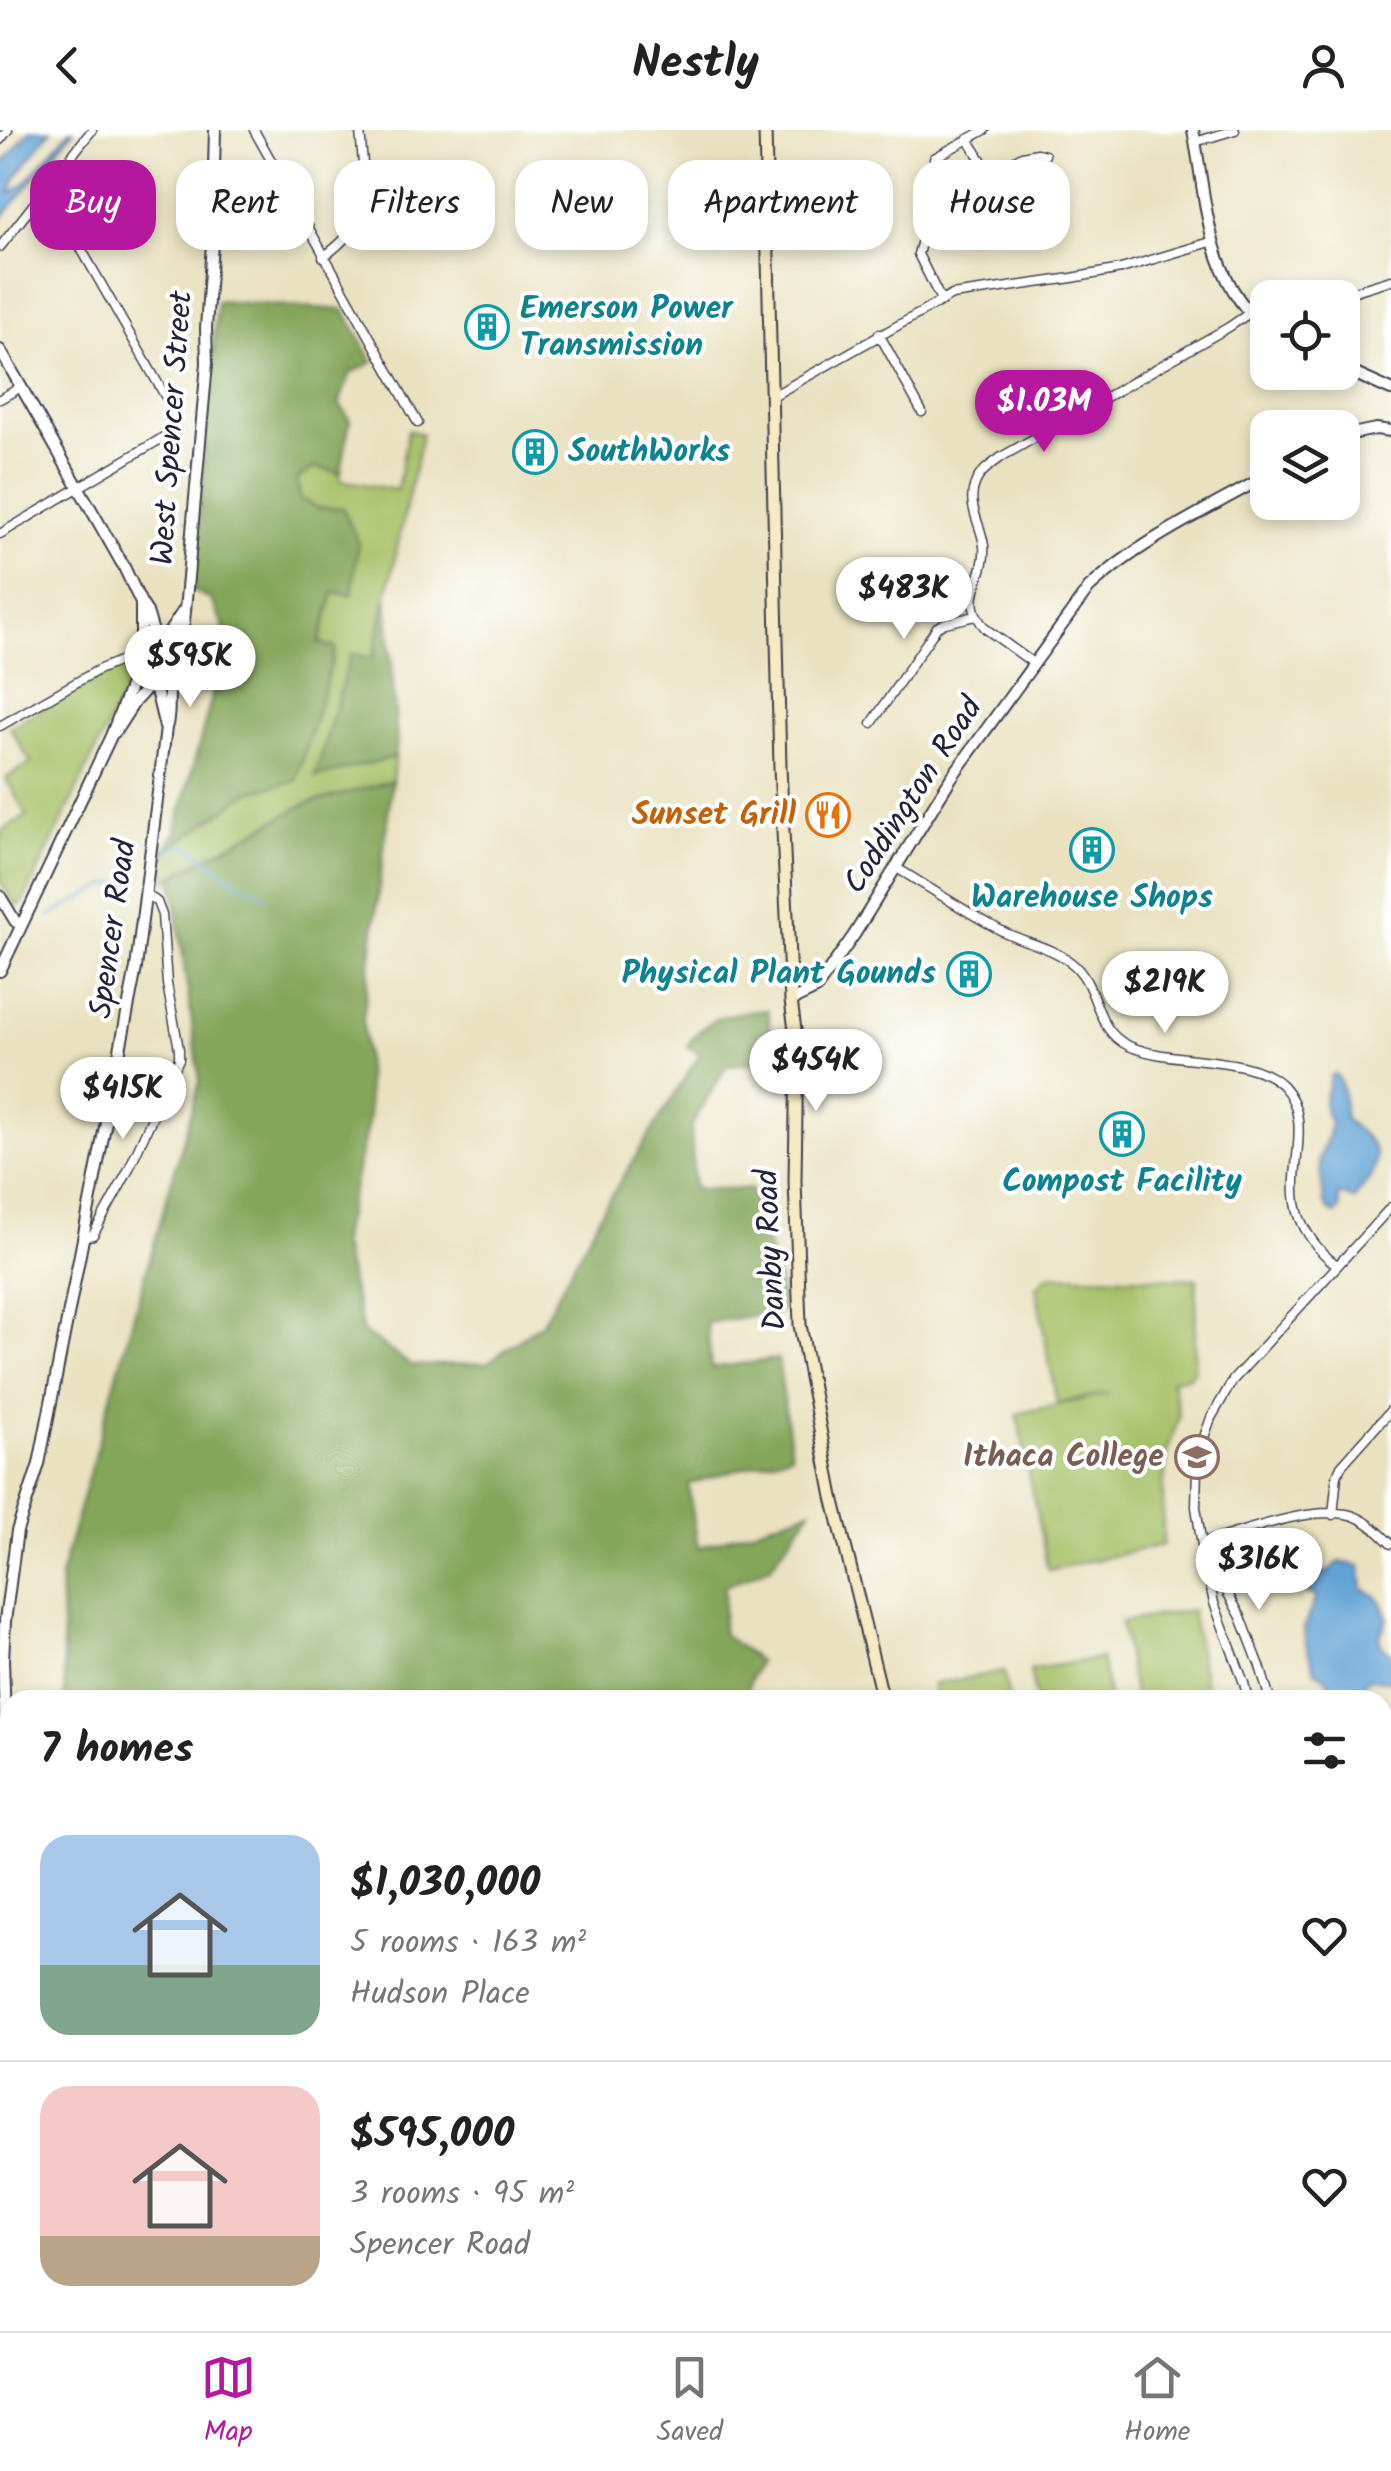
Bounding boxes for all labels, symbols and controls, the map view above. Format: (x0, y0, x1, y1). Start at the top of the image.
text: Nestly (632, 29, 759, 101)
icon: back (40, 38, 95, 93)
icon: person (1296, 38, 1351, 93)
chip: Buy (30, 160, 156, 250)
chip: Rent (176, 160, 314, 250)
chip: Filters (334, 160, 495, 250)
chip: New (515, 160, 648, 250)
chip: Apartment (668, 160, 893, 250)
chip: House (913, 160, 1070, 250)
map controls (1250, 280, 1360, 520)
button: locate (1250, 280, 1360, 390)
place label: Emerson Power Transmission (520, 284, 734, 372)
street label: West Spencer Street (138, 288, 208, 567)
building icon: Emerson Power Transmission (464, 304, 510, 350)
pin: $1.03M (963, 370, 1125, 455)
text: $1.03M (997, 377, 1091, 428)
button: layers (1250, 410, 1360, 520)
place label: SouthWorks (568, 427, 730, 478)
building icon: SouthWorks (512, 429, 558, 475)
pin: $483K (834, 557, 974, 642)
text: $483K (858, 564, 950, 615)
pin: $595K (120, 625, 260, 710)
text: $595K (147, 632, 233, 683)
street label: Coddington Road (831, 686, 998, 905)
place label: Sunset Grill (632, 790, 796, 841)
restaurant icon: Sunset Grill (805, 792, 851, 838)
building icon: Warehouse Shops (1069, 827, 1115, 873)
street label: Spencer Road (76, 835, 152, 1022)
place label: Warehouse Shops (971, 873, 1213, 924)
place label: Physical Plant Gounds (622, 949, 936, 1000)
building icon: Physical Plant Gounds (946, 951, 992, 997)
pin: $219K (1095, 951, 1235, 1036)
text: $219K (1124, 958, 1206, 1009)
pin: $454K (746, 1029, 886, 1114)
text: $454K (771, 1036, 861, 1087)
pin: $415K (53, 1057, 193, 1142)
text: $415K (82, 1064, 164, 1115)
building icon: Compost Facility (1099, 1111, 1145, 1157)
place label: Compost Facility (1002, 1157, 1242, 1208)
street label: Danby Road (742, 1167, 802, 1332)
place label: Ithaca College (963, 1432, 1164, 1483)
school or university icon: Ithaca College (1174, 1434, 1220, 1480)
pin: $316K (1189, 1528, 1329, 1613)
text: $316K (1218, 1535, 1300, 1586)
text: 7 homes (40, 1717, 193, 1784)
icon: filters (1297, 1723, 1352, 1778)
text: $1,030,000 (350, 1851, 540, 1918)
icon: home (120, 1875, 240, 1995)
icon: heart (1297, 1908, 1352, 1963)
text: 5 rooms · 163 m² (350, 1918, 586, 1969)
text: Hudson Place (350, 1969, 530, 2020)
text: $595,000 (350, 2102, 514, 2169)
icon: home (120, 2126, 240, 2246)
icon: heart (1297, 2159, 1352, 2214)
text: 3 rooms · 95 m² (350, 2169, 574, 2220)
text: Spencer Road (350, 2220, 530, 2271)
tab: Map (201, 2350, 256, 2455)
tab: Saved (657, 2350, 723, 2455)
tab: Home (1124, 2350, 1190, 2455)

